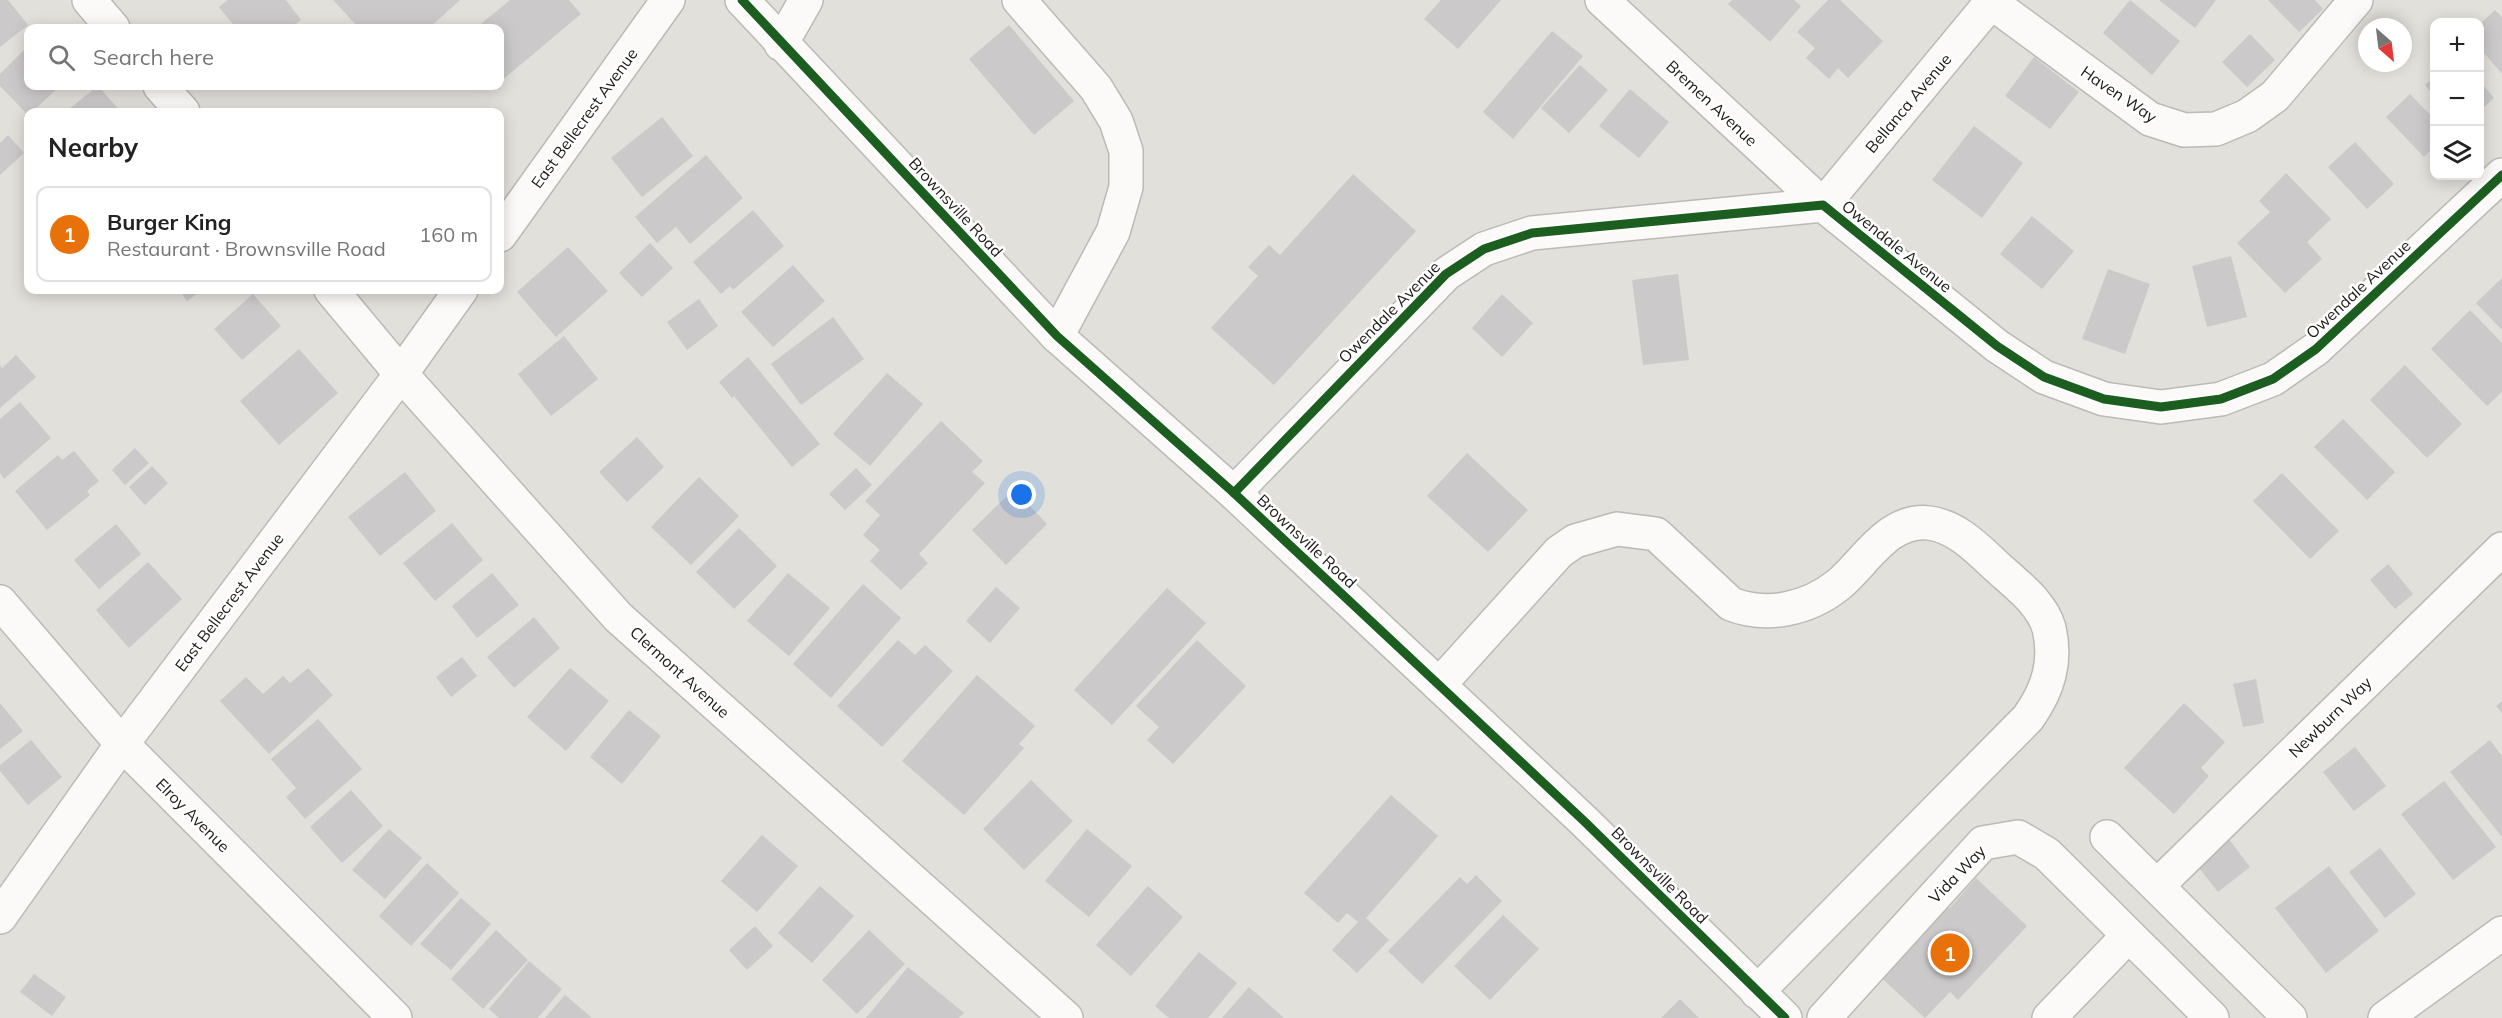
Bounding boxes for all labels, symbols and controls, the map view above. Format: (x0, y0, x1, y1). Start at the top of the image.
north arrow (2358, 18, 2412, 72)
map controls (2430, 18, 2484, 180)
button: + (2430, 18, 2484, 72)
search box (24, 24, 504, 90)
icon: search (45, 41, 78, 74)
text: Search here (93, 43, 214, 71)
street label: East Bellecrest Avenue (526, 44, 642, 192)
street label: Bellanca Avenue (1861, 49, 1955, 157)
street label: Bremen Avenue (1662, 56, 1762, 150)
street label: Haven Way (2077, 61, 2161, 127)
button: − (2430, 72, 2484, 126)
button: layers (2430, 126, 2484, 180)
text: Nearby (48, 131, 138, 164)
street label: Brownsville Road (905, 153, 1007, 261)
street label: Owendale Avenue (1838, 195, 1956, 297)
text: Burger King (107, 208, 232, 236)
text: 1 (64, 222, 76, 247)
text: 160 m (419, 222, 478, 247)
street label: Owendale Avenue (2302, 235, 2414, 343)
text: Restaurant · Brownsville Road (107, 236, 386, 261)
street label: Owendale Avenue (1334, 257, 1444, 367)
your location (1007, 480, 1036, 509)
street label: Brownsville Road (1253, 490, 1361, 592)
street label: East Bellecrest Avenue (170, 529, 288, 675)
street label: Clermont Avenue (626, 622, 734, 722)
street label: Newburn Way (2284, 672, 2376, 762)
street label: Elroy Avenue (152, 774, 234, 856)
street label: Brownsville Road (1607, 822, 1713, 928)
street label: Vida Way (1924, 840, 1990, 907)
pin: 1 (1930, 930, 1970, 976)

